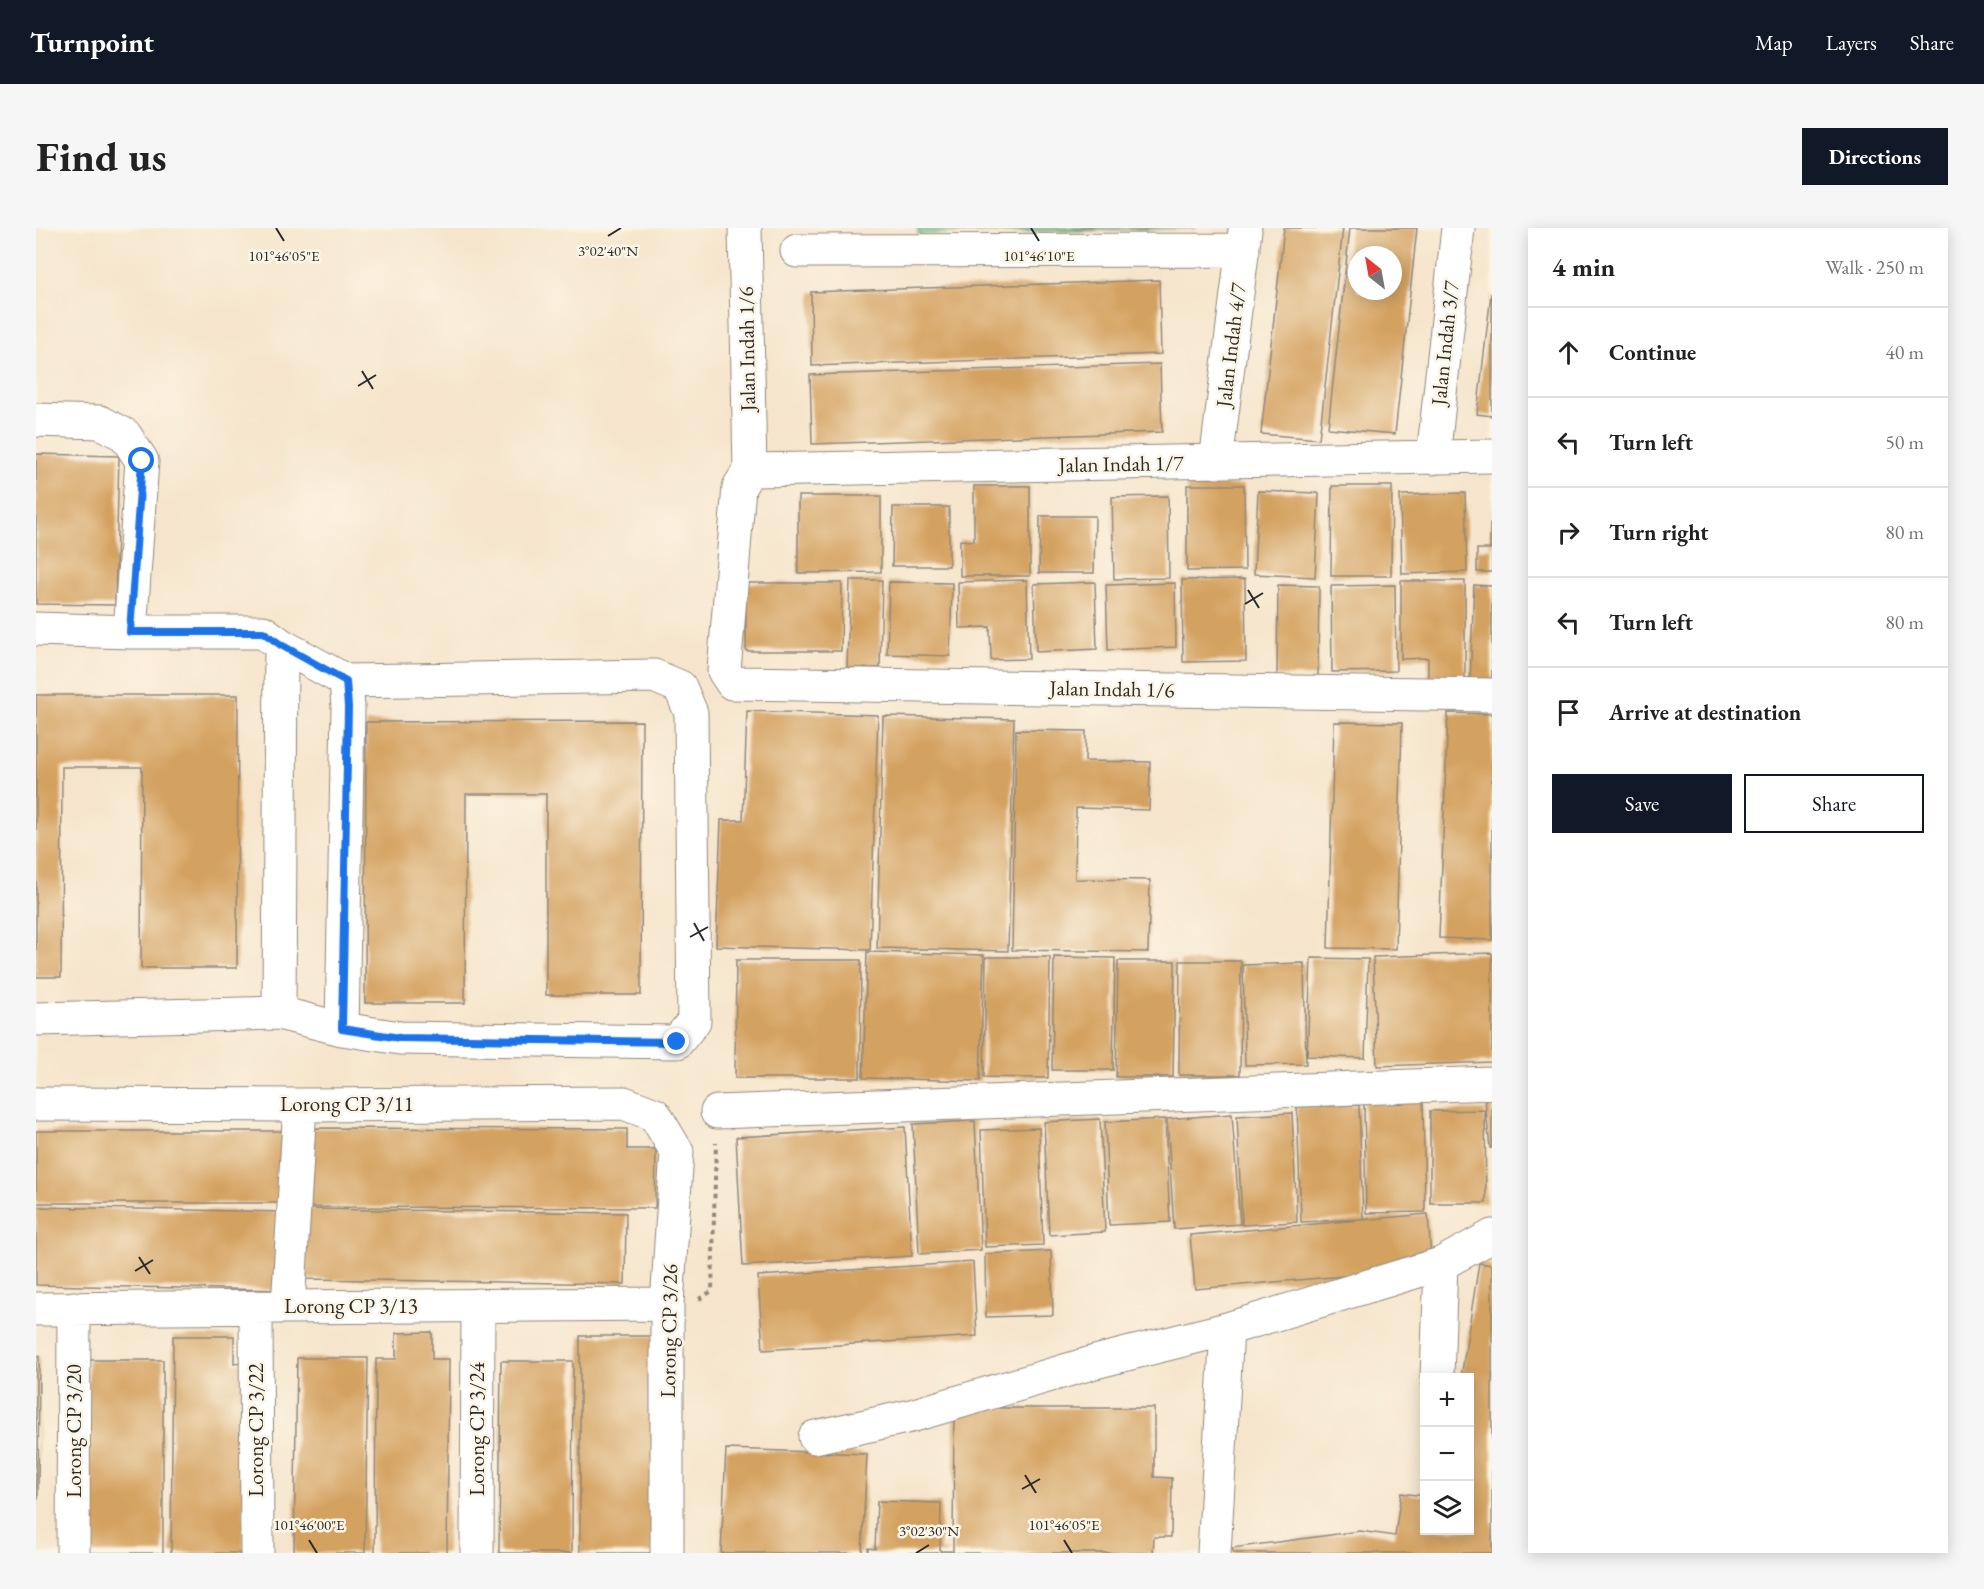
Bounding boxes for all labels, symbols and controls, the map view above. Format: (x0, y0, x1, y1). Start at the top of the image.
text: Turnpoint (30, 24, 154, 60)
text: Map (1755, 29, 1793, 56)
text: Layers (1826, 29, 1877, 56)
text: Share (1910, 29, 1954, 56)
button: Directions (1802, 128, 1948, 185)
text: Find us (36, 129, 167, 184)
text: 3°02'40"N (578, 241, 638, 260)
text: 101°46'05"E (248, 246, 320, 265)
text: 101°46'10"E (1003, 246, 1075, 265)
north arrow (1348, 246, 1402, 300)
text: 4 min (1552, 250, 1615, 284)
text: Walk · 250 m (1825, 254, 1924, 280)
street label: Jalan Indah 3/7 (1424, 278, 1465, 409)
street label: Jalan Indah 4/7 (1209, 280, 1252, 411)
street label: Jalan Indah 1/6 (732, 286, 761, 414)
icon: ahead (1552, 336, 1585, 369)
text: Continue (1609, 338, 1696, 367)
text: 40 m (1885, 339, 1924, 365)
icon: left (1552, 426, 1585, 459)
text: Turn left (1609, 428, 1693, 457)
text: 50 m (1885, 429, 1924, 455)
route start (128, 447, 154, 473)
street label: Jalan Indah 1/7 (1056, 449, 1185, 478)
icon: right (1552, 516, 1585, 549)
text: Turn right (1609, 518, 1708, 547)
text: 80 m (1885, 519, 1924, 545)
icon: left (1552, 606, 1585, 639)
text: Turn left (1609, 608, 1693, 637)
text: 80 m (1885, 609, 1924, 635)
street label: Jalan Indah 1/6 (1047, 674, 1175, 703)
icon: arrive (1552, 696, 1585, 729)
text: Arrive at destination (1609, 698, 1801, 727)
button: Save (1552, 774, 1732, 833)
button: Share (1744, 774, 1924, 833)
route end (663, 1028, 689, 1054)
street label: Lorong CP 3/11 (280, 1090, 414, 1117)
street label: Lorong CP 3/26 (654, 1264, 683, 1398)
street label: Lorong CP 3/13 (284, 1292, 418, 1319)
street label: Lorong CP 3/24 (463, 1361, 490, 1496)
street label: Lorong CP 3/22 (242, 1363, 269, 1497)
street label: Lorong CP 3/20 (60, 1364, 87, 1498)
map controls (1420, 1373, 1474, 1535)
button: + (1420, 1373, 1474, 1427)
button: − (1420, 1427, 1474, 1481)
button: layers (1420, 1481, 1474, 1535)
text: 101°46'00"E (273, 1515, 345, 1534)
text: 101°46'05"E (1028, 1515, 1100, 1534)
text: 3°02'30"N (899, 1521, 959, 1540)

